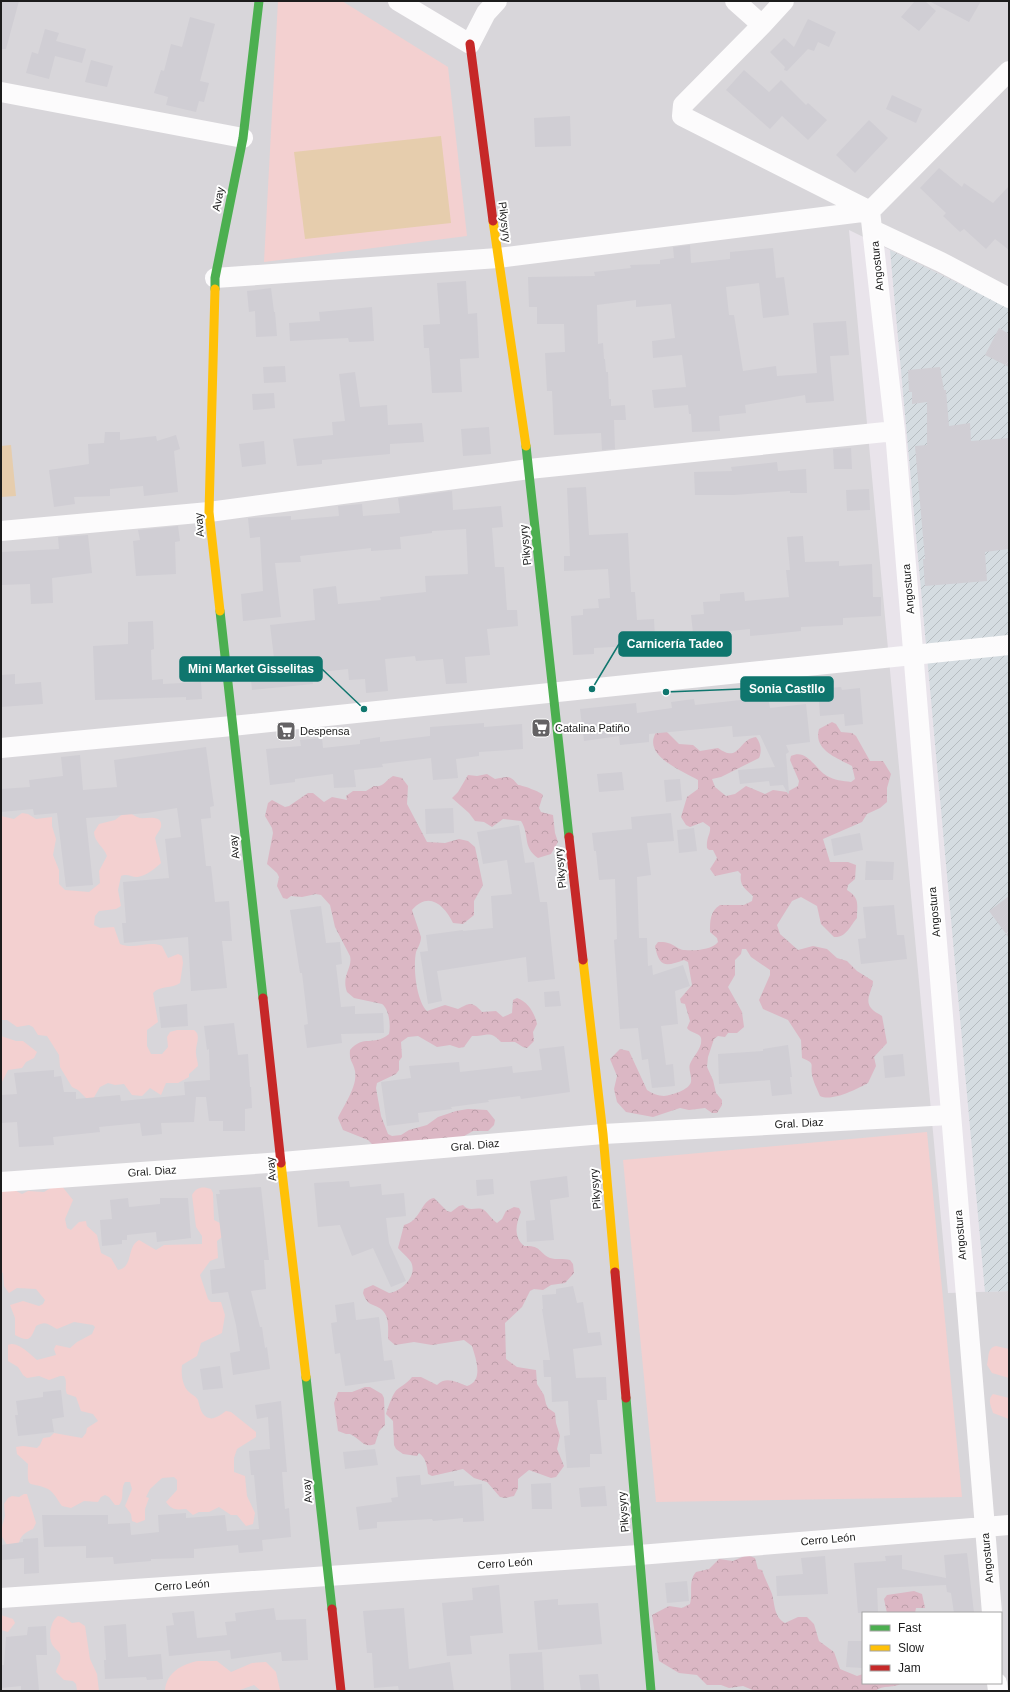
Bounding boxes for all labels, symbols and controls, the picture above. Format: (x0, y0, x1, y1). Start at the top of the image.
street label: Avay (210, 185, 226, 212)
street label: Pikysyry (497, 201, 514, 244)
street label: Angostura (868, 240, 886, 292)
street label: Avay (192, 512, 206, 538)
street label: Pikysyry (517, 524, 533, 566)
street label: Angostura (900, 563, 916, 615)
callout: Carnicería Tadeo (619, 632, 731, 656)
text: Carnicería Tadeo (627, 637, 723, 651)
callout: Mini Market Gisselitas (180, 657, 322, 681)
text: Mini Market Gisselitas (188, 662, 314, 676)
callout: Sonia Castllo (741, 677, 833, 701)
text: Sonia Castllo (749, 682, 825, 696)
supermarket icon: Catalina Patiño (530, 717, 552, 739)
supermarket icon: Despensa (275, 720, 297, 742)
place label: Catalina Patiño (555, 722, 630, 734)
place label: Despensa (300, 725, 350, 737)
street label: Avay (227, 834, 241, 860)
street label: Pikysyry (552, 847, 568, 889)
street label: Angostura (926, 886, 942, 938)
street label: Gral. Diaz (774, 1116, 824, 1130)
street label: Gral. Diaz (450, 1137, 500, 1153)
street label: Avay (264, 1156, 278, 1182)
street label: Gral. Diaz (127, 1163, 177, 1179)
street label: Pikysyry (587, 1168, 603, 1210)
street label: Angostura (952, 1209, 968, 1261)
street label: Avay (300, 1478, 314, 1504)
street label: Pikysyry (615, 1491, 631, 1533)
street label: Cerro León (800, 1531, 856, 1547)
street label: Angostura (979, 1532, 995, 1584)
street label: Cerro León (477, 1555, 533, 1571)
street label: Cerro León (154, 1577, 210, 1593)
legend (862, 1612, 1002, 1684)
text: Fast (898, 1621, 922, 1635)
text: Slow (898, 1641, 924, 1655)
text: Jam (898, 1661, 921, 1675)

